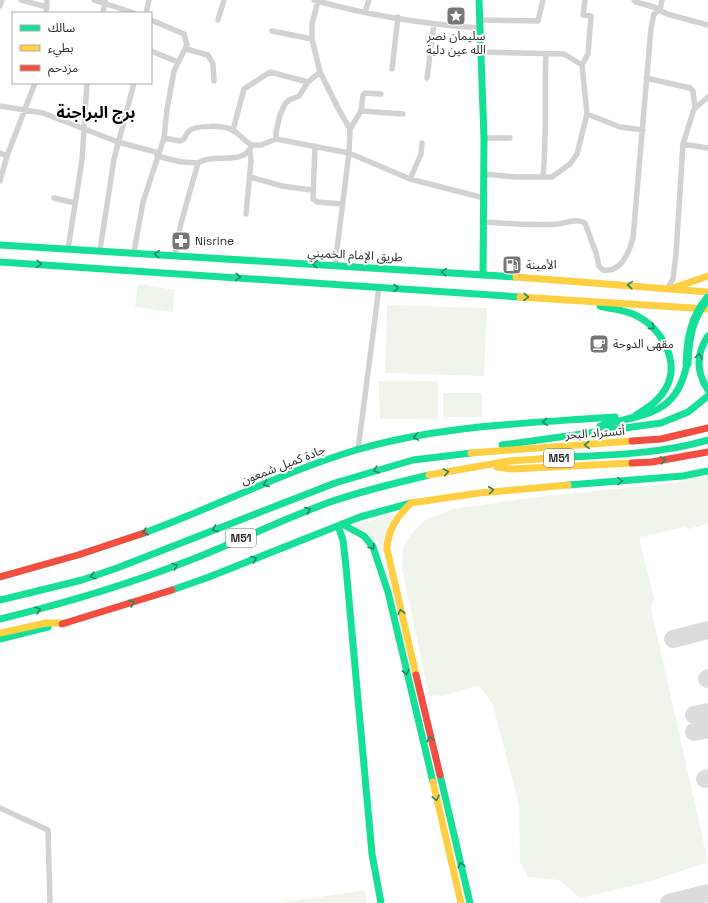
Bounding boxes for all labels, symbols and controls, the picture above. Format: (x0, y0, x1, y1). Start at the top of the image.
place icon: سليمان نصر الله عين دلبة (445, 5, 467, 27)
legend (12, 12, 152, 84)
text: سالك (48, 20, 75, 36)
place label: سليمان نصر الله عين دلبة (426, 28, 486, 58)
text: بطيء (48, 40, 74, 58)
text: مزدحم (48, 60, 78, 77)
district label: برج البراجنة (57, 102, 135, 124)
pharmacy icon: Nisrine (170, 230, 192, 252)
place label: Nisrine (195, 233, 234, 249)
street label: طريق الإمام الخميني (307, 245, 403, 267)
one-way arrow (154, 249, 160, 258)
fuel station icon: الأمينة (501, 254, 523, 276)
place label: الأمينة (526, 257, 557, 273)
one-way arrow (36, 260, 42, 269)
one-way arrow (312, 260, 318, 268)
one-way arrow (441, 268, 447, 277)
one-way arrow (235, 273, 241, 282)
one-way arrow (627, 281, 634, 290)
one-way arrow (393, 284, 399, 292)
one-way arrow (523, 293, 529, 302)
one-way arrow (648, 322, 655, 329)
cafe icon: مقهى الدوحة (588, 333, 610, 355)
place label: مقهى الدوحة (613, 336, 674, 352)
one-way arrow (694, 353, 703, 360)
one-way arrow (542, 417, 548, 426)
street label: أتستراد البحر (564, 423, 626, 443)
one-way arrow (413, 432, 419, 440)
one-way arrow (584, 440, 590, 449)
street label: جادة كميل شمعون (239, 442, 327, 488)
road number: M51 (544, 449, 574, 467)
one-way arrow (660, 457, 666, 465)
one-way arrow (373, 465, 380, 474)
one-way arrow (443, 468, 449, 477)
one-way arrow (617, 477, 623, 485)
one-way arrow (262, 479, 270, 487)
one-way arrow (488, 486, 494, 495)
one-way arrow (304, 506, 311, 515)
one-way arrow (211, 525, 218, 533)
one-way arrow (142, 527, 149, 536)
road number: M51 (226, 529, 256, 547)
one-way arrow (368, 543, 375, 550)
one-way arrow (251, 556, 258, 564)
one-way arrow (171, 562, 178, 570)
one-way arrow (90, 571, 97, 580)
one-way arrow (128, 599, 135, 608)
one-way arrow (34, 606, 41, 615)
one-way arrow (397, 609, 406, 616)
one-way arrow (402, 669, 410, 675)
one-way arrow (427, 736, 435, 742)
one-way arrow (432, 795, 440, 802)
one-way arrow (457, 862, 466, 869)

